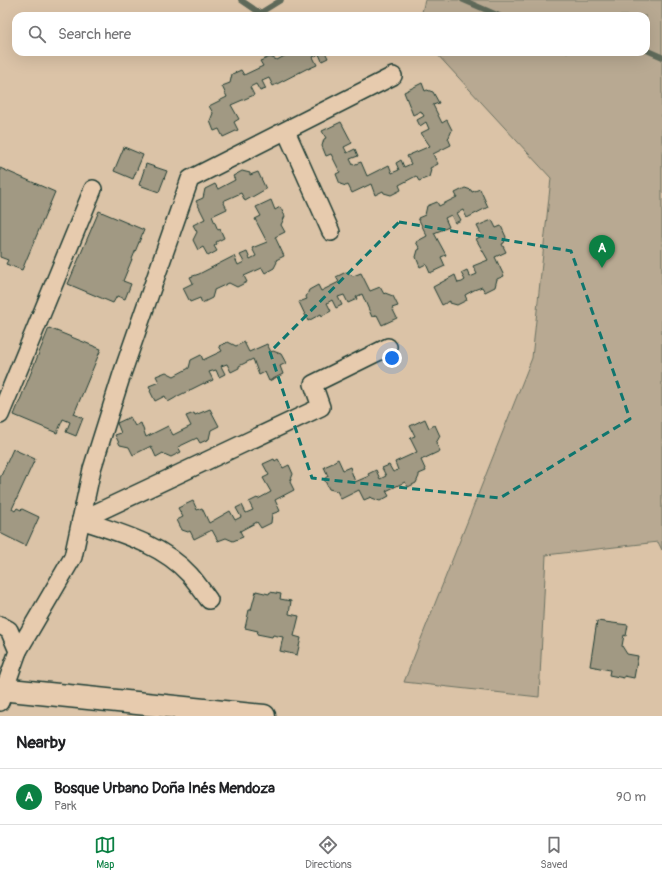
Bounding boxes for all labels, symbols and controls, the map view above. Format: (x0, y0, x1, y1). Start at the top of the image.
search box (12, 12, 650, 56)
icon: search (26, 23, 48, 45)
text: Search here (58, 25, 131, 44)
pin: A (589, 235, 615, 268)
your location (382, 348, 402, 368)
text: Nearby (16, 732, 65, 753)
text: Bosque Urbano Doña Inés Mendoza (54, 779, 275, 798)
text: A (25, 789, 33, 805)
text: 90 m (616, 789, 646, 805)
text: Park (54, 798, 77, 814)
tab: Map (94, 834, 116, 871)
tab: Directions (305, 834, 352, 871)
tab: Saved (540, 834, 568, 871)

